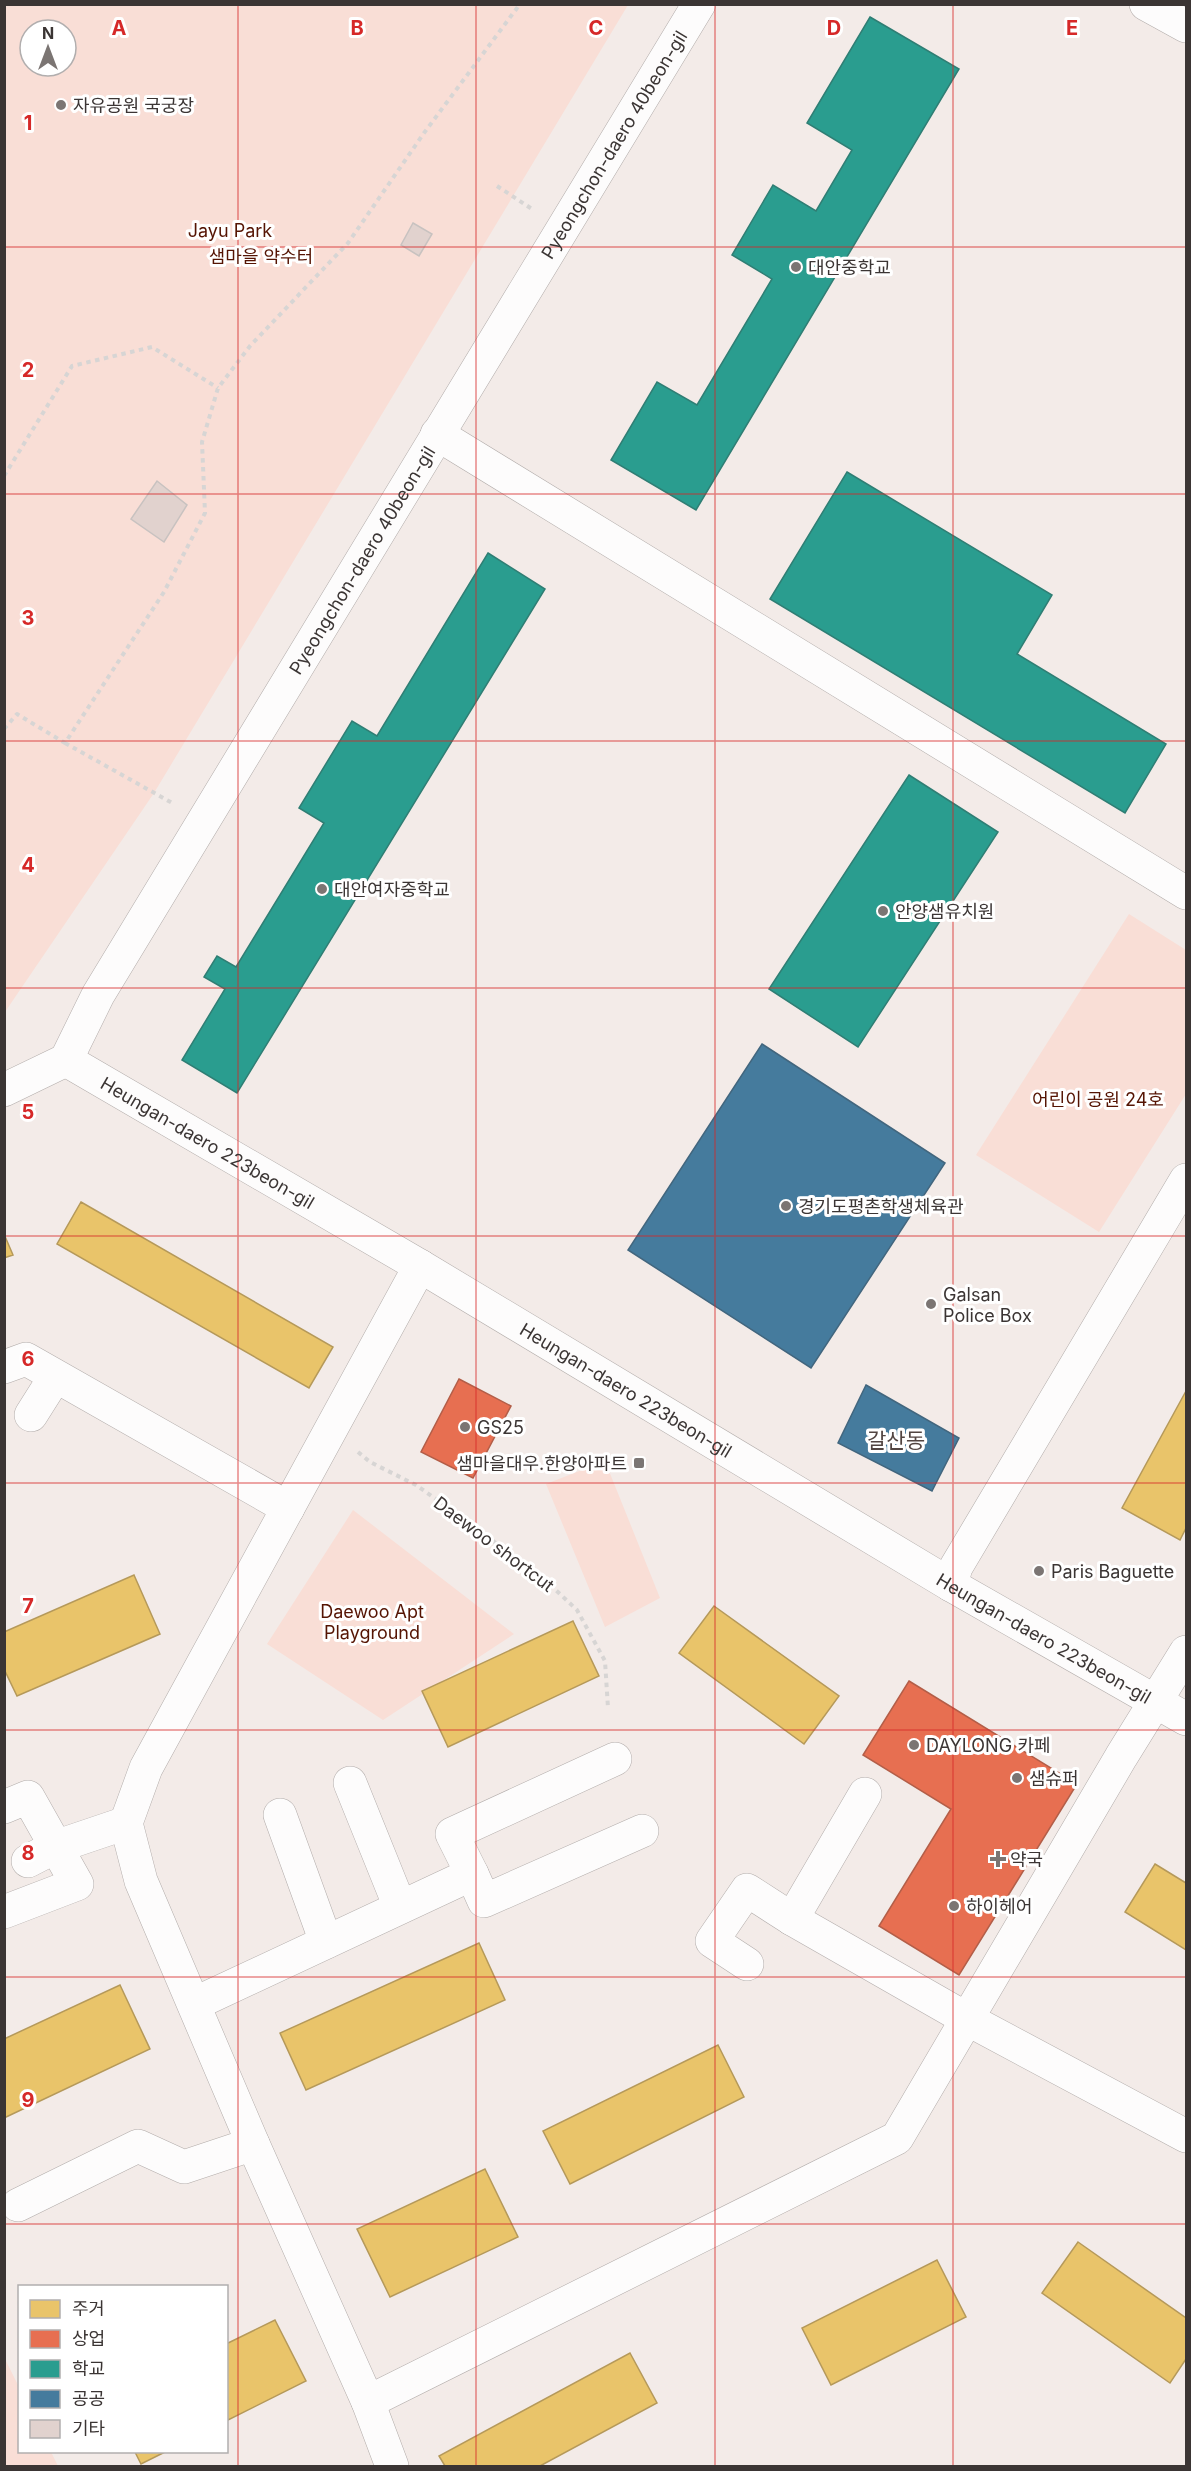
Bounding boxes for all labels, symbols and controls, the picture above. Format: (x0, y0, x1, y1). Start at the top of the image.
text: A (112, 16, 127, 40)
text: B (350, 16, 364, 40)
text: C (589, 16, 603, 40)
text: D (827, 16, 841, 40)
text: E (1066, 16, 1078, 40)
north arrow (18, 18, 78, 78)
text: N (42, 23, 54, 43)
street label: Pyeongchon-daero 40beon-gil (537, 27, 691, 262)
place label: 자유공원 국궁장 (73, 95, 194, 116)
marker: 자유공원 국궁장 (54, 98, 68, 112)
text: 1 (24, 111, 32, 135)
park label: Jayu Park (188, 220, 272, 241)
park label: 샘마을 약수터 (209, 246, 313, 267)
place label: 대안중학교 (808, 257, 891, 278)
marker: 대안중학교 (789, 260, 803, 274)
text: 2 (22, 358, 34, 382)
street label: Pyeongchon-daero 40beon-gil (285, 442, 439, 678)
text: 3 (22, 606, 34, 630)
text: 4 (21, 853, 35, 877)
place label: 대안여자중학교 (334, 879, 450, 900)
marker: 대안여자중학교 (315, 882, 329, 896)
place label: 안양샘유치원 (895, 901, 994, 922)
marker: 안양샘유치원 (876, 904, 890, 918)
street label: Heungan-daero 223beon-gil (97, 1072, 318, 1213)
park label: 어린이 공원 24호 (1032, 1089, 1164, 1110)
text: 5 (22, 1100, 34, 1124)
place label: 경기도평촌학생체육관 (798, 1196, 964, 1217)
marker: 경기도평촌학생체육관 (779, 1199, 793, 1213)
place label: Galsan Police Box (943, 1284, 1032, 1326)
marker: Galsan Police Box (924, 1297, 938, 1311)
street label: Heungan-daero 223beon-gil (516, 1318, 736, 1461)
text: 6 (22, 1347, 35, 1371)
place label: GS25 (477, 1417, 524, 1438)
marker: GS25 (458, 1420, 472, 1434)
district label: 갈산동 (867, 1428, 925, 1453)
place label: 샘마을대우.한양아파트 (456, 1453, 627, 1474)
marker: 샘마을대우.한양아파트 (632, 1456, 646, 1470)
street label: Daewoo shortcut (430, 1492, 558, 1596)
place label: Paris Baguette (1051, 1561, 1174, 1582)
marker: Paris Baguette (1032, 1564, 1046, 1578)
street label: Heungan-daero 223beon-gil (933, 1568, 1155, 1707)
text: 7 (22, 1594, 34, 1618)
park label: Daewoo Apt Playground (320, 1601, 424, 1643)
place label: DAYLONG 카페 (926, 1735, 1050, 1756)
marker: DAYLONG 카페 (907, 1738, 921, 1752)
place label: 샘슈퍼 (1029, 1768, 1079, 1789)
marker: 샘슈퍼 (1010, 1771, 1024, 1785)
text: 8 (21, 1841, 35, 1865)
place label: 약국 (1010, 1849, 1043, 1870)
marker: 약국 (991, 1852, 1005, 1866)
place label: 하이헤어 (966, 1896, 1032, 1917)
marker: 하이헤어 (947, 1899, 961, 1913)
text: 9 (22, 2088, 35, 2112)
legend (18, 2285, 228, 2453)
text: 주거 (72, 2298, 105, 2319)
text: 상업 (72, 2328, 105, 2349)
text: 학교 (72, 2358, 105, 2379)
text: 공공 (72, 2388, 105, 2409)
text: 기타 (72, 2418, 106, 2439)

